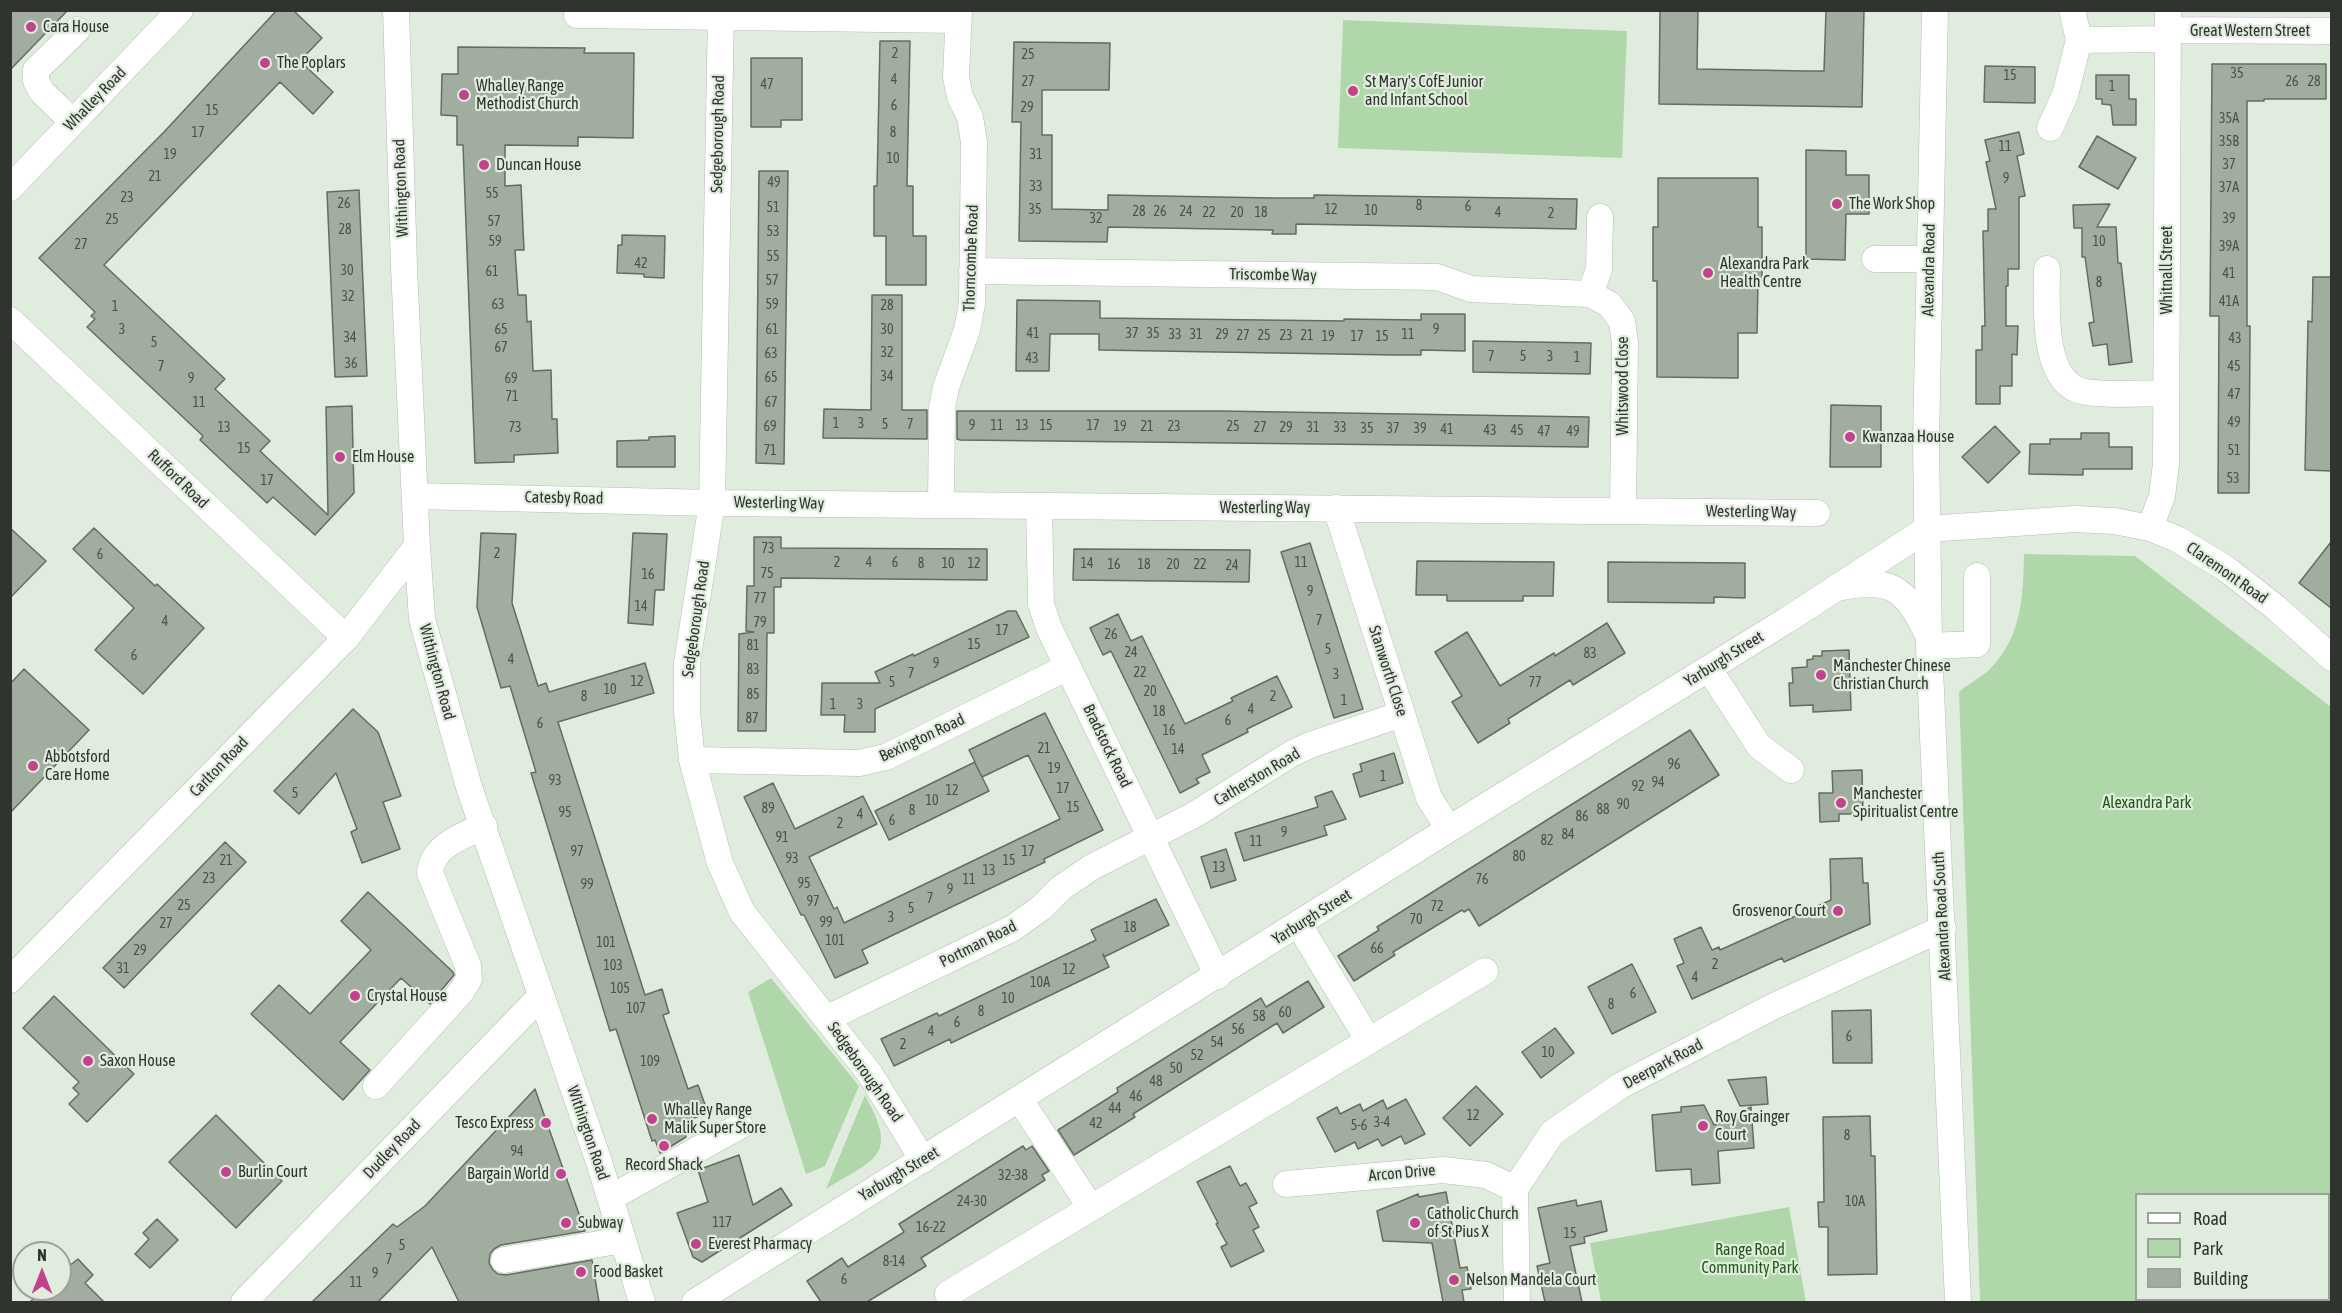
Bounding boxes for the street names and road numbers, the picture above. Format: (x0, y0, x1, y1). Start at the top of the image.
street label: Great Western Street (2190, 21, 2310, 41)
street label: Whalley Road (60, 63, 130, 135)
street label: Sedgeborough Road (707, 75, 729, 193)
street label: Withington Road (390, 138, 412, 238)
street label: Thorncombe Road (960, 204, 982, 312)
street label: Alexandra Road (1919, 223, 1939, 317)
street label: Whitnall Street (2157, 226, 2177, 314)
street label: Triscombe Way (1229, 265, 1317, 285)
street label: Whitswood Close (1613, 336, 1633, 436)
street label: Rufford Road (144, 445, 212, 513)
street label: Catesby Road (524, 488, 604, 508)
street label: Westerling Way (734, 493, 824, 513)
street label: Westerling Way (1220, 498, 1310, 518)
street label: Westerling Way (1706, 502, 1796, 522)
street label: Claremont Road (2183, 538, 2271, 608)
street label: Sedgeborough Road (678, 559, 714, 679)
street label: Withington Road (415, 622, 459, 722)
street label: Stanworth Close (1364, 623, 1412, 719)
street label: Yarburgh Street (1681, 627, 1767, 691)
street label: Bradstock Road (1079, 701, 1135, 791)
street label: Bexington Road (876, 710, 968, 766)
street label: Carlton Road (186, 733, 252, 801)
street label: Catherston Road (1210, 744, 1304, 810)
street label: Alexandra Road South (1929, 851, 1955, 981)
street label: Yarburgh Street (1269, 885, 1355, 949)
street label: Portman Road (936, 916, 1020, 972)
street label: Sedgeborough Road (823, 1018, 907, 1126)
street label: Deerpark Road (1620, 1035, 1706, 1093)
street label: Withington Road (563, 1083, 613, 1183)
street label: Dudley Road (359, 1115, 425, 1183)
street label: Yarburgh Street (856, 1143, 942, 1205)
street label: Arcon Drive (1368, 1161, 1436, 1185)

